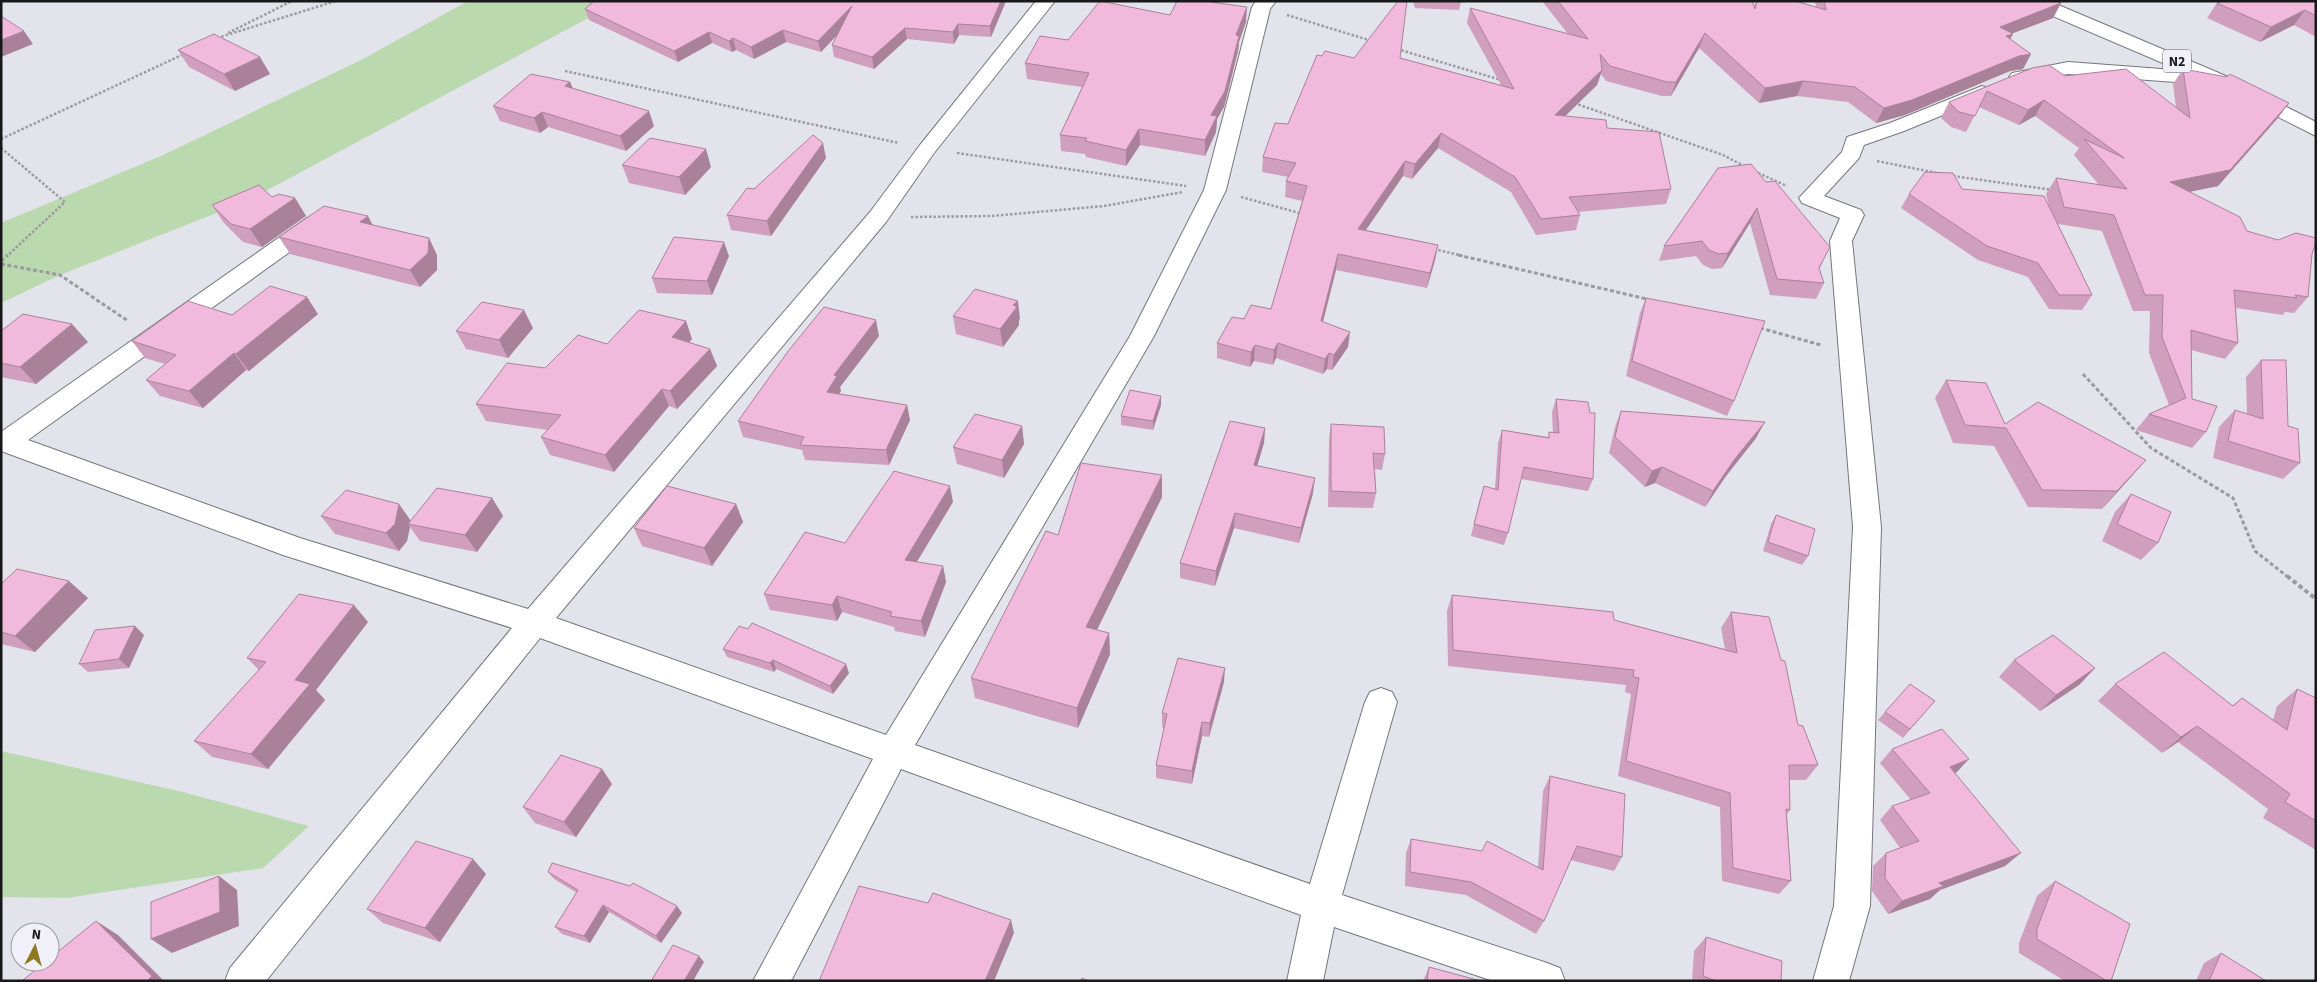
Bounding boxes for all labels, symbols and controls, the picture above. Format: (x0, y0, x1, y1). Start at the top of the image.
road number: N2 (2163, 49, 2191, 72)
north arrow (10, 922, 60, 972)
text: N (31, 925, 42, 945)

